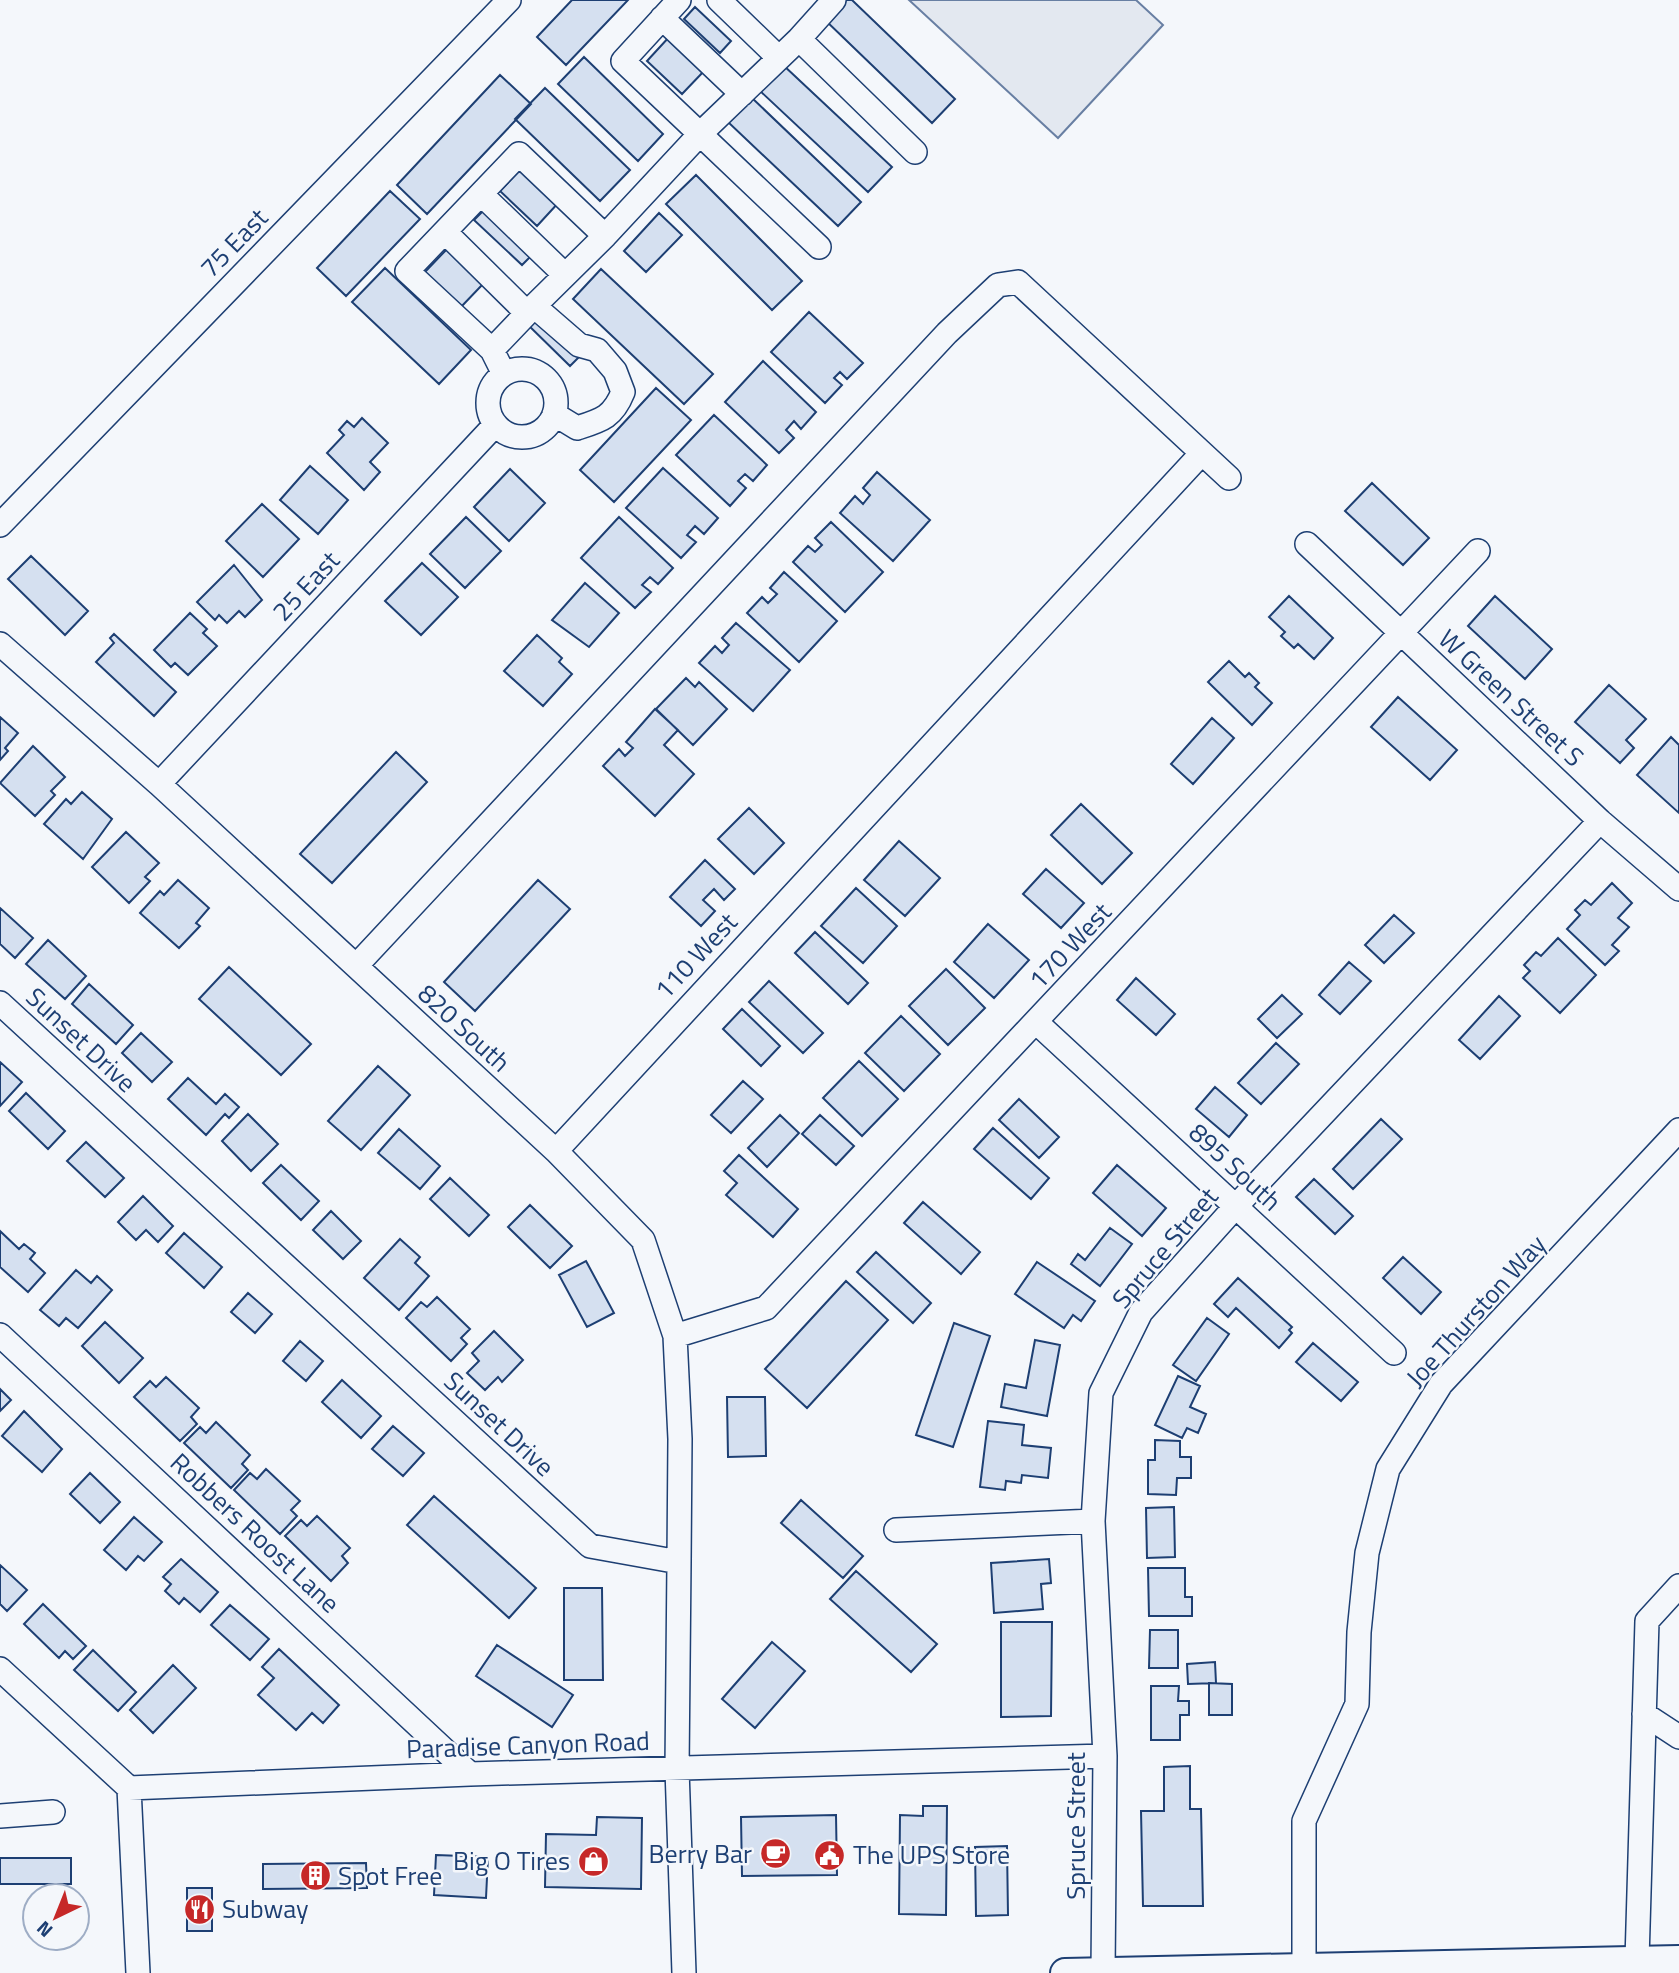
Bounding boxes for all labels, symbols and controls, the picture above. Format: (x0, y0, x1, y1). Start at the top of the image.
street label: 75 East (191, 199, 277, 286)
street label: 25 East (263, 542, 348, 629)
street label: W Green Street S (1430, 620, 1593, 775)
street label: 170 West (1019, 894, 1120, 998)
street label: 110 West (645, 904, 746, 1008)
street label: 820 South (409, 974, 519, 1081)
street label: Sunset Drive (17, 978, 145, 1101)
street label: 895 South (1180, 1113, 1290, 1220)
street label: Spruce Street (1102, 1179, 1227, 1317)
street label: Joe Thurston Way (1397, 1226, 1555, 1395)
street label: Sunset Drive (435, 1362, 563, 1485)
street label: Robbers Roost Lane (162, 1444, 349, 1622)
street label: Paradise Canyon Road (406, 1721, 650, 1768)
street label: Spruce Street (1056, 1752, 1095, 1900)
place label: Berry Bar (649, 1834, 752, 1873)
place label: The UPS Store (853, 1835, 1010, 1874)
cafe icon: Berry Bar (758, 1837, 792, 1871)
public building icon: The UPS Store (813, 1838, 847, 1872)
place label: Big O Tires (453, 1841, 570, 1880)
shop icon: Big O Tires (576, 1844, 610, 1878)
place label: Spot Free (338, 1856, 442, 1895)
building icon: Spot Free (298, 1859, 332, 1893)
north arrow (21, 1882, 91, 1952)
place label: Subway (222, 1889, 309, 1928)
restaurant icon: Subway (182, 1892, 216, 1926)
text: N (29, 1915, 59, 1945)

